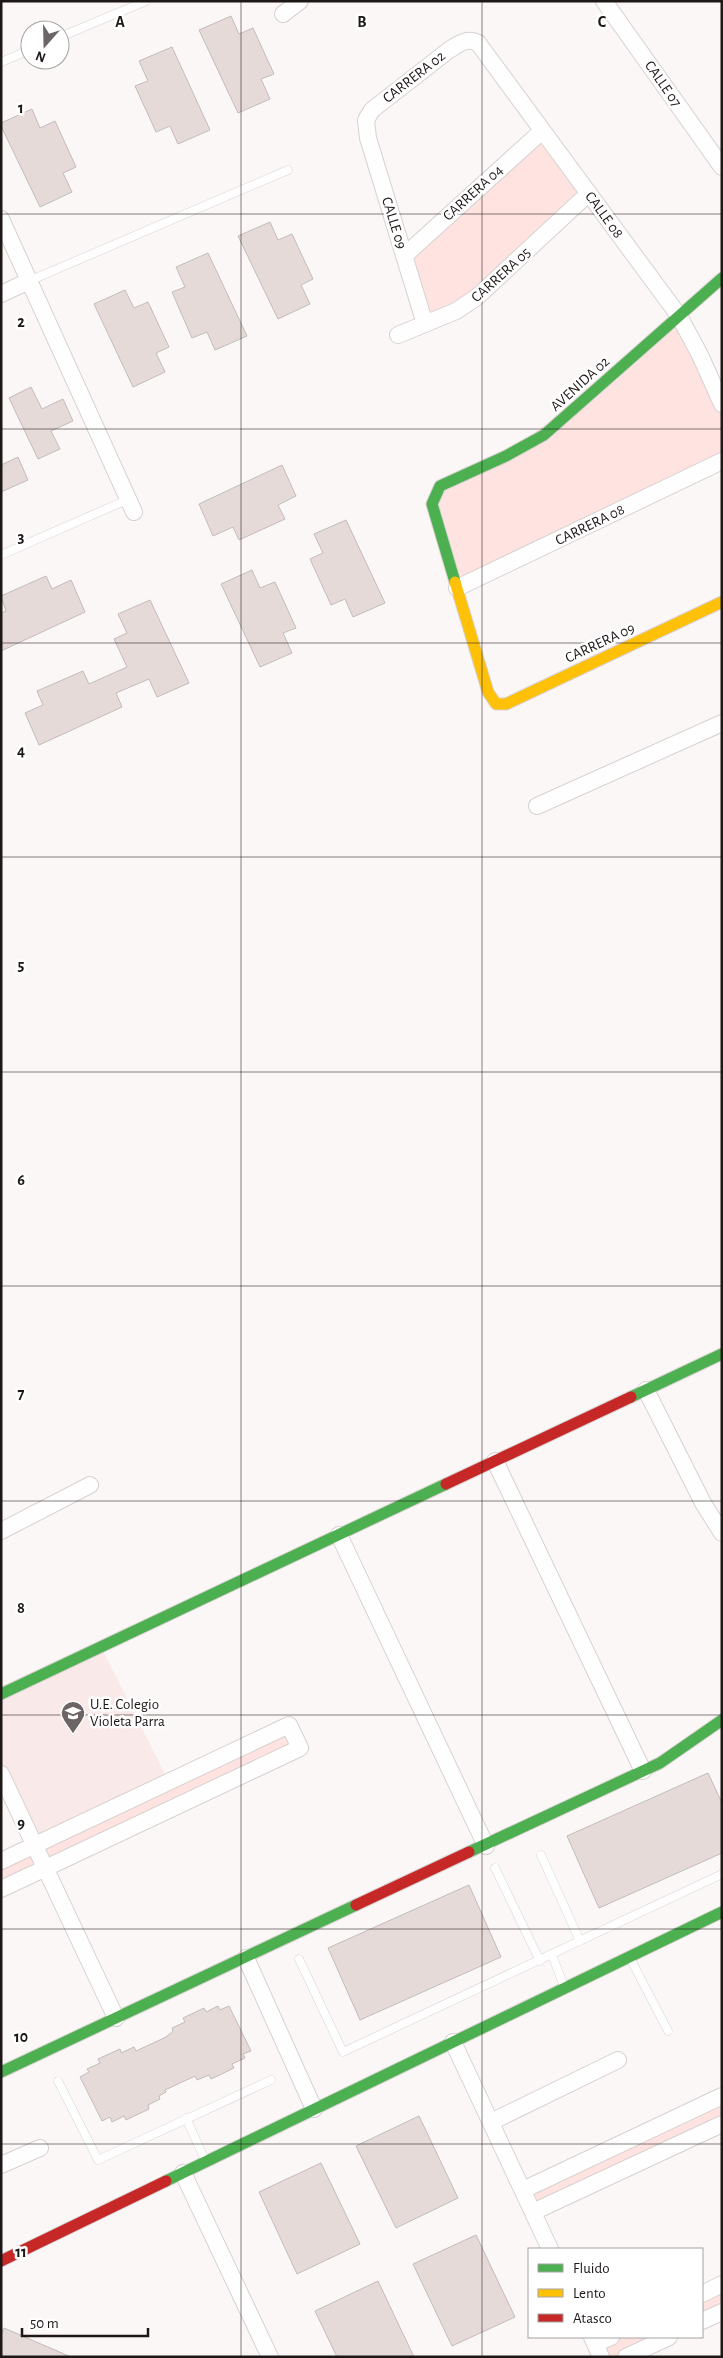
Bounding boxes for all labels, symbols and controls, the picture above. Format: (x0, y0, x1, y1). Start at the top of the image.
text: A (115, 14, 125, 30)
text: B (357, 14, 367, 30)
text: C (598, 14, 607, 30)
north arrow (20, 20, 70, 70)
text: N (34, 48, 48, 65)
street label: CARRERA 02 (380, 48, 448, 106)
street label: CALLE 07 (642, 58, 684, 110)
text: 1 (18, 100, 24, 116)
street label: CARRERA 04 (440, 162, 506, 224)
street label: CALLE 08 (582, 189, 626, 241)
street label: CALLE 09 (379, 195, 409, 251)
street label: CARRERA 05 (468, 245, 534, 305)
text: 2 (17, 314, 25, 330)
street label: AVENIDA 02 (548, 354, 613, 414)
street label: CARRERA 08 (553, 502, 627, 548)
text: 3 (18, 529, 25, 545)
street label: CARRERA 09 (563, 620, 637, 666)
text: 4 (17, 743, 25, 759)
text: 5 (18, 957, 25, 973)
text: 6 (17, 1172, 25, 1188)
text: 7 (18, 1386, 25, 1402)
text: 8 (17, 1600, 25, 1616)
place label: U.E. Colegio Violeta Parra (90, 1697, 165, 1729)
school or university icon: U.E. Colegio Violeta Parra (60, 1700, 86, 1734)
text: 9 (17, 1815, 25, 1831)
text: 10 (14, 2029, 28, 2045)
text: 11 (15, 2244, 27, 2260)
legend (528, 2248, 703, 2338)
text: Fluido (573, 2261, 610, 2276)
text: Lento (573, 2286, 606, 2301)
scale bar (22, 2306, 149, 2338)
text: Atasco (573, 2311, 612, 2326)
text: 50 m (30, 2316, 59, 2331)

